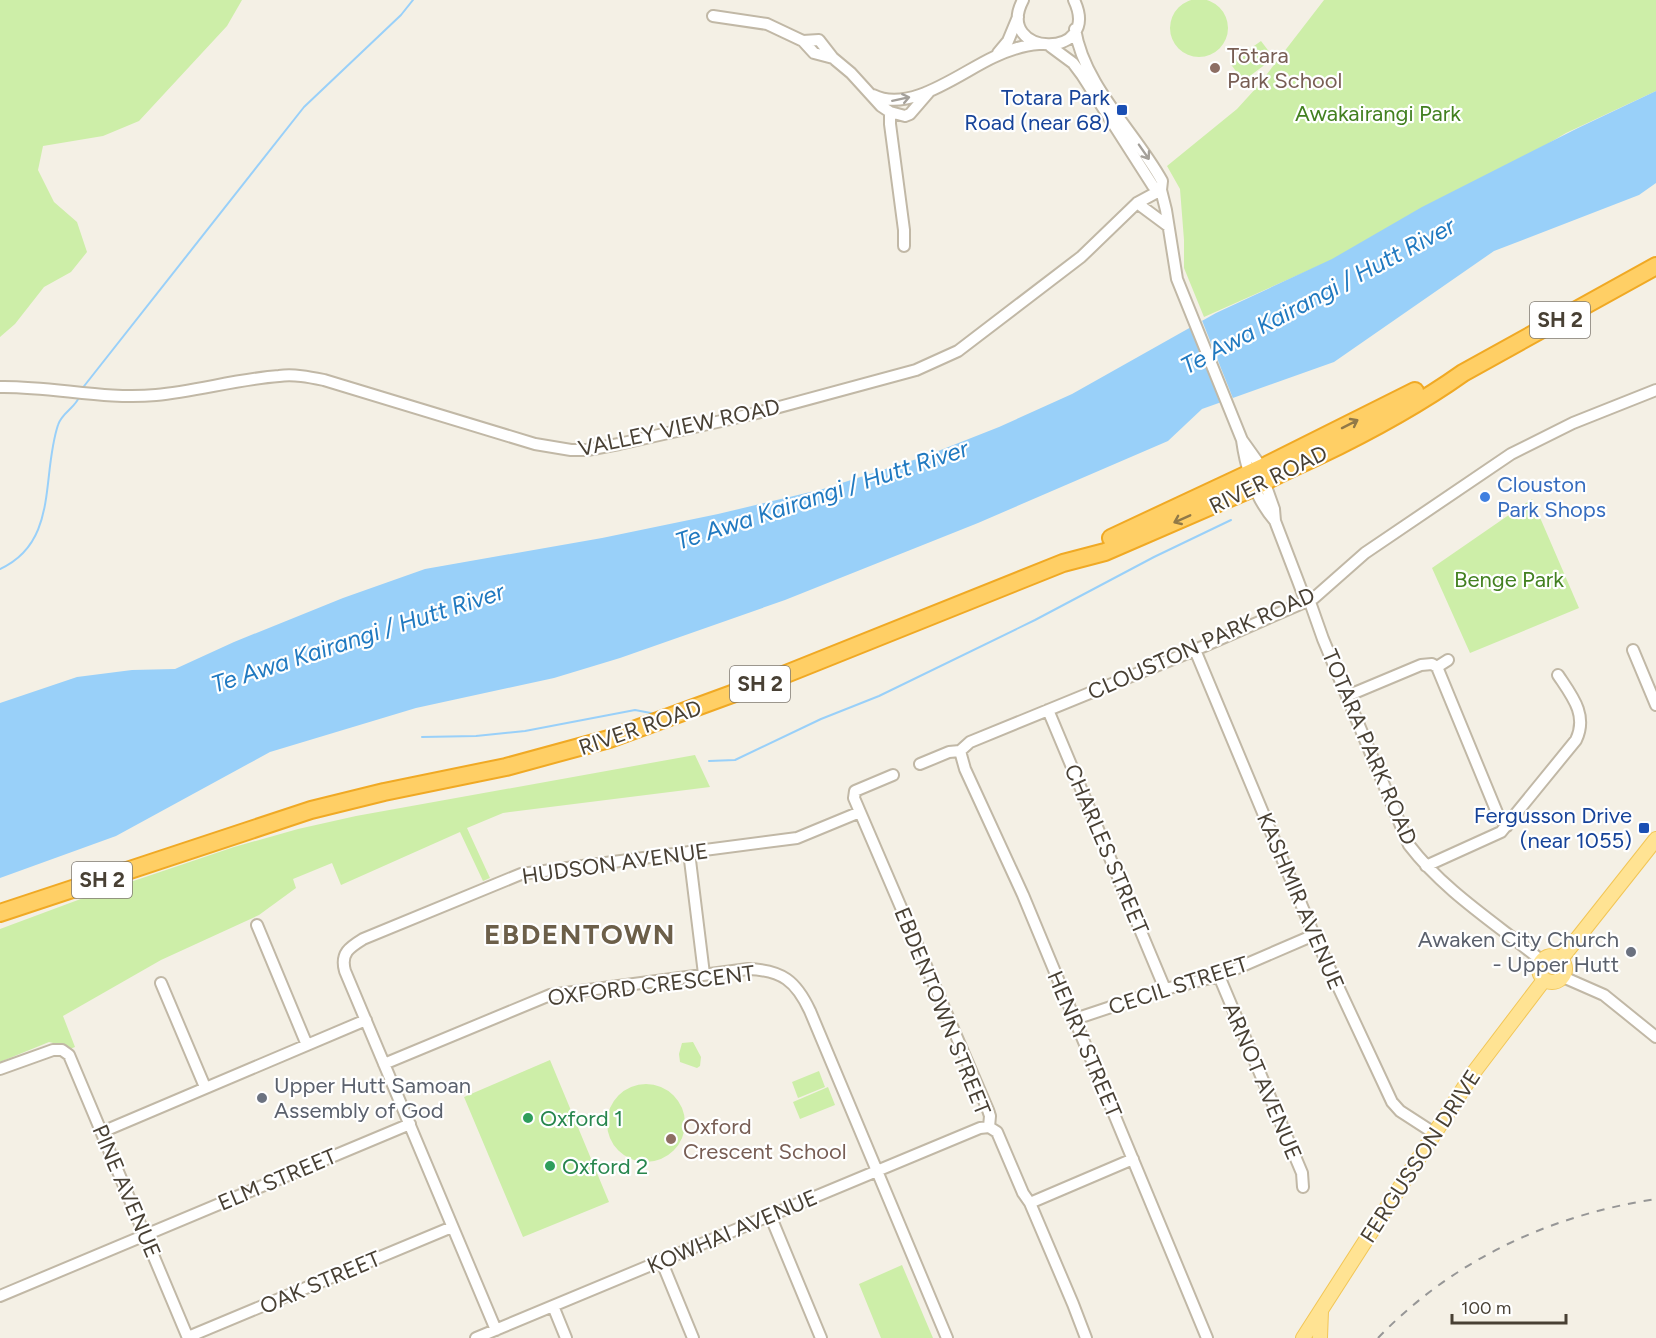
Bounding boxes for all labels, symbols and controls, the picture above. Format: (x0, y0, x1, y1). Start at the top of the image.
place label: Tōtara Park School (1227, 42, 1342, 94)
marker: Tōtara Park School (1208, 61, 1222, 75)
place label: Totara Park Road (near 68) (964, 84, 1110, 136)
one-way arrow (891, 92, 910, 104)
park label: Awakairangi Park (1295, 100, 1461, 127)
marker: Totara Park Road (near 68) (1115, 103, 1129, 117)
one-way arrow (1138, 144, 1150, 160)
water label: Te Awa Kairangi / Hutt River (1176, 210, 1460, 380)
road number: SH 2 (1530, 302, 1590, 338)
street label: VALLEY VIEW ROAD (576, 393, 782, 462)
one-way arrow (1340, 418, 1358, 429)
water label: Te Awa Kairangi / Hutt River (672, 433, 973, 556)
street label: RIVER ROAD (1205, 439, 1332, 520)
place label: Clouston Park Shops (1497, 471, 1606, 523)
marker: Clouston Park Shops (1478, 490, 1492, 504)
one-way arrow (1174, 514, 1192, 525)
park label: Benge Park (1454, 566, 1564, 593)
water label: Te Awa Kairangi / Hutt River (208, 576, 509, 699)
street label: CLOUSTON PARK ROAD (1083, 581, 1319, 706)
street label: TOTARA PARK ROAD (1316, 645, 1423, 849)
road number: SH 2 (730, 666, 790, 702)
street label: RIVER ROAD (575, 694, 705, 761)
street label: CHARLES STREET (1059, 760, 1155, 938)
place label: Fergusson Drive (near 1055) (1474, 802, 1632, 854)
street label: KASHMIR AVENUE (1251, 808, 1350, 994)
marker: Fergusson Drive (near 1055) (1637, 821, 1651, 835)
street label: HUDSON AVENUE (520, 837, 710, 890)
road number: SH 2 (72, 862, 132, 898)
street label: EBDENTOWN STREET (888, 903, 997, 1119)
district label: EBDENTOWN (484, 917, 676, 951)
place label: Awaken City Church - Upper Hutt (1418, 926, 1619, 978)
marker: Awaken City Church - Upper Hutt (1624, 945, 1638, 959)
street label: CECIL STREET (1105, 950, 1251, 1021)
street label: OXFORD CRESCENT (546, 959, 756, 1012)
street label: HENRY STREET (1042, 967, 1128, 1122)
street label: ARNOT AVENUE (1217, 999, 1308, 1164)
street label: FERGUSSON DRIVE (1354, 1065, 1486, 1248)
place label: Upper Hutt Samoan Assembly of God (274, 1072, 471, 1124)
marker: Upper Hutt Samoan Assembly of God (255, 1091, 269, 1105)
place label: Oxford 1 (540, 1105, 623, 1132)
marker: Oxford 1 (521, 1111, 535, 1125)
place label: Oxford Crescent School (683, 1113, 847, 1165)
street label: PINE AVENUE (86, 1121, 167, 1262)
marker: Oxford Crescent School (664, 1132, 678, 1146)
street label: ELM STREET (214, 1142, 341, 1217)
place label: Oxford 2 (562, 1153, 648, 1180)
marker: Oxford 2 (543, 1159, 557, 1173)
street label: KOWHAI AVENUE (643, 1183, 821, 1279)
street label: OAK STREET (256, 1245, 385, 1320)
scale bar (1452, 1287, 1566, 1325)
text: 100 m (1461, 1297, 1511, 1319)

